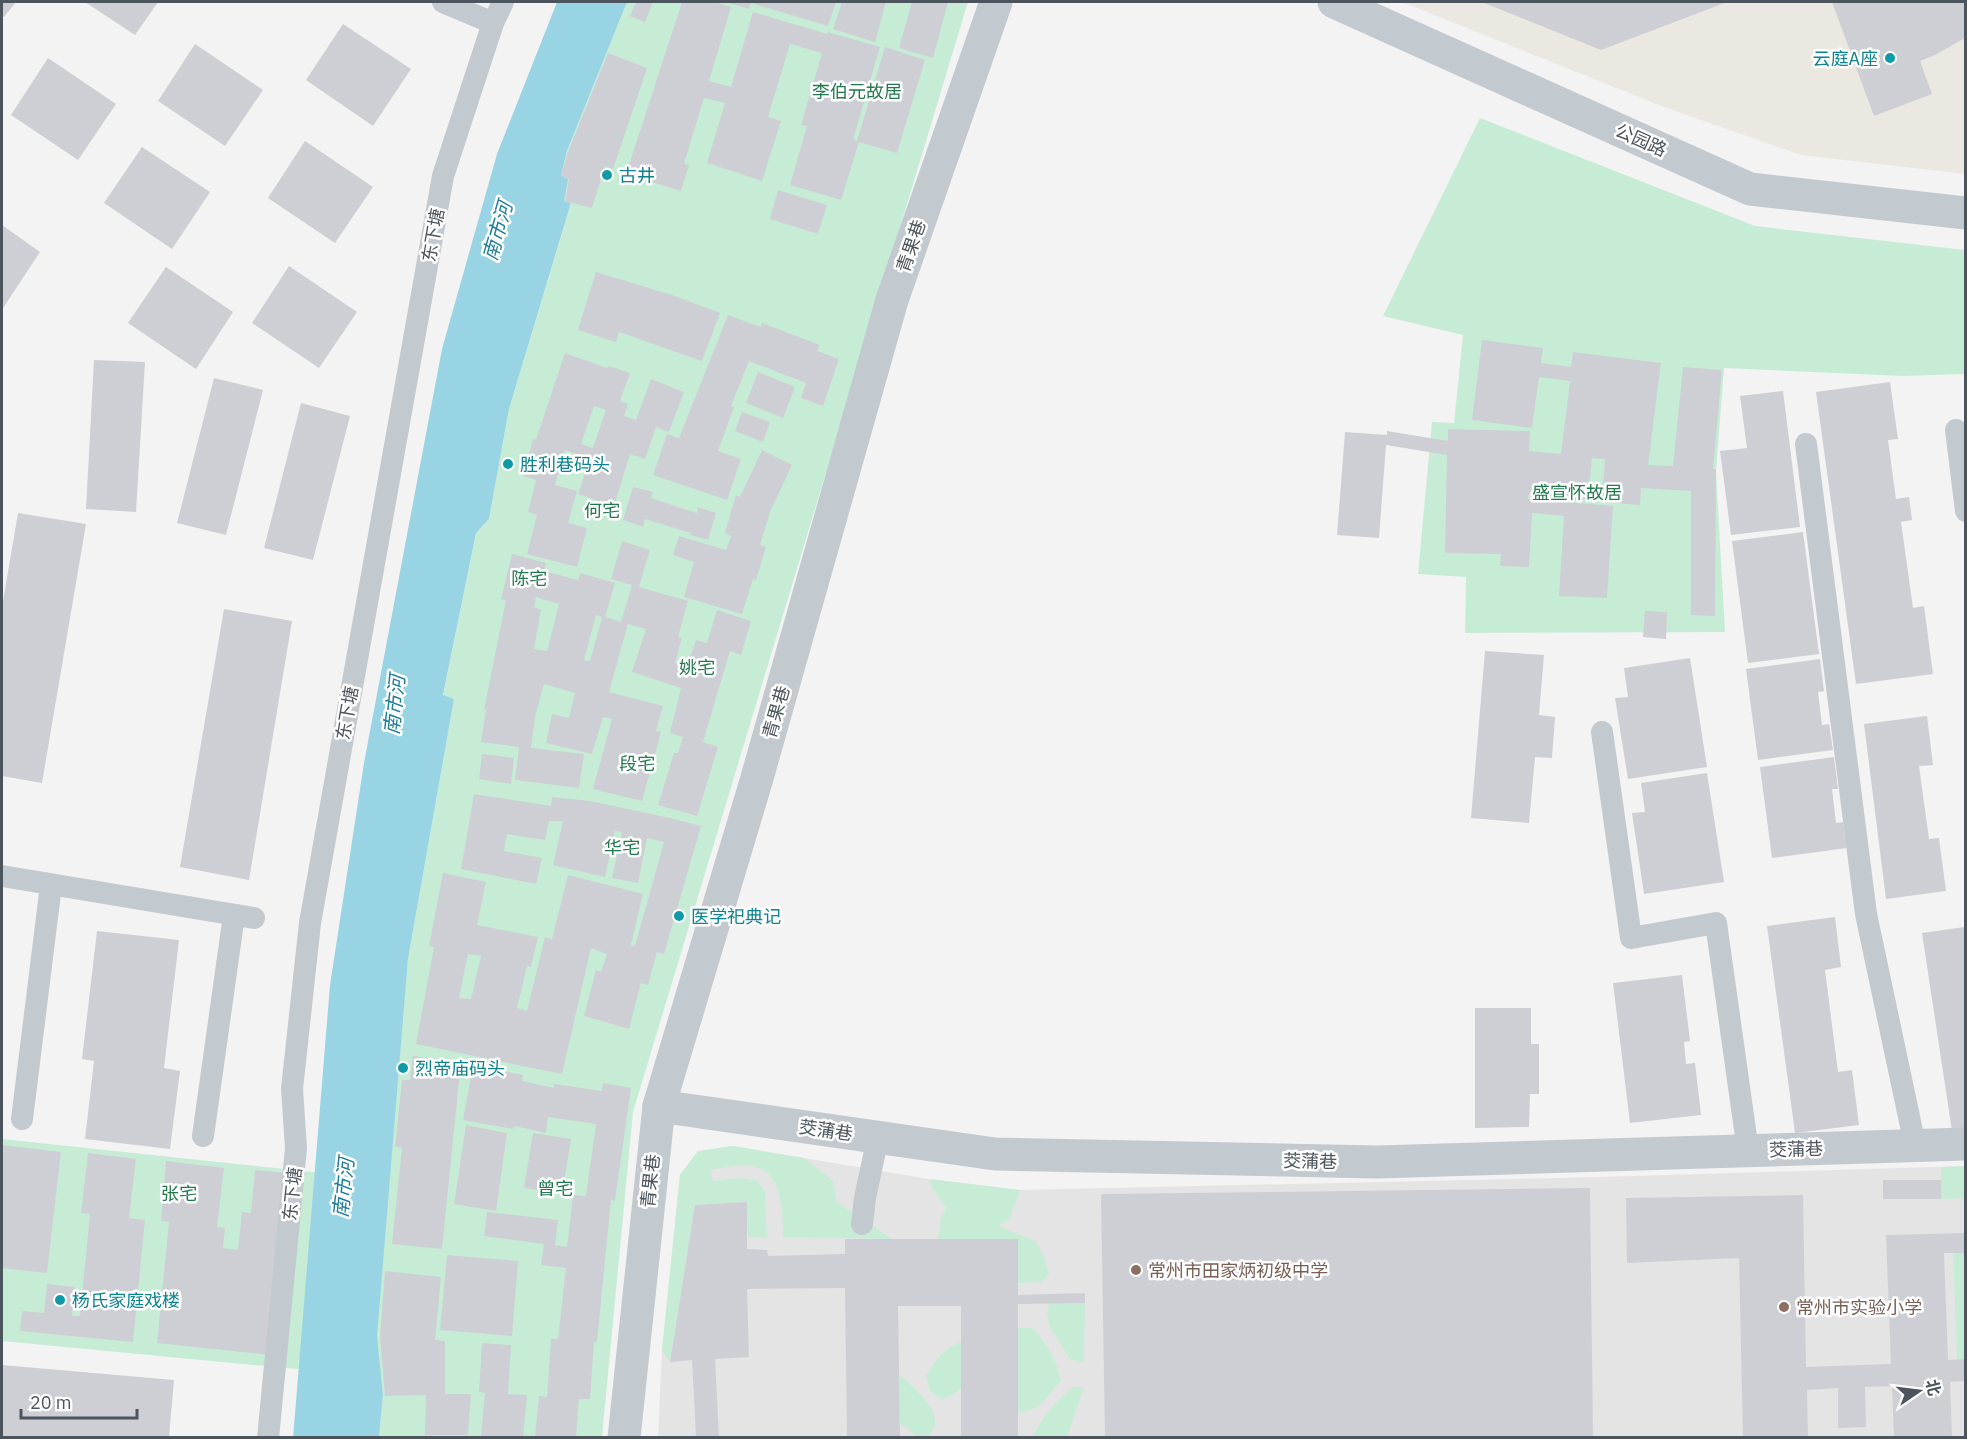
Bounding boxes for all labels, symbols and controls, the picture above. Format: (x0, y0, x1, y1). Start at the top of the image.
place label: 云庭A座 (1812, 47, 1878, 70)
marker: 云庭A座 (1883, 51, 1897, 65)
park label: 李伯元故居 (812, 80, 902, 103)
street label: 公园路 (1612, 119, 1670, 161)
place label: 古井 (619, 164, 655, 187)
marker: 古井 (600, 168, 614, 182)
water label: 南市河 (476, 195, 519, 264)
street label: 东下塘 (417, 206, 449, 264)
street label: 青果巷 (891, 217, 931, 275)
place label: 胜利巷码头 (520, 453, 610, 476)
marker: 胜利巷码头 (501, 457, 515, 471)
park label: 盛宣怀故居 (1532, 481, 1622, 504)
park label: 何宅 (584, 499, 620, 522)
park label: 陈宅 (511, 567, 547, 590)
park label: 姚宅 (679, 656, 715, 679)
water label: 南市河 (377, 670, 411, 736)
street label: 青果巷 (758, 683, 794, 741)
street label: 东下塘 (331, 684, 363, 742)
park label: 段宅 (619, 752, 655, 775)
park label: 华宅 (604, 836, 640, 859)
place label: 医学祀典记 (691, 905, 781, 928)
marker: 医学祀典记 (672, 909, 686, 923)
place label: 烈帝庙码头 (415, 1057, 505, 1080)
marker: 烈帝庙码头 (396, 1061, 410, 1075)
street label: 茭蒲巷 (798, 1115, 854, 1145)
street label: 茭蒲巷 (1769, 1137, 1823, 1161)
street label: 茭蒲巷 (1283, 1149, 1337, 1173)
water label: 南市河 (326, 1153, 360, 1219)
street label: 青果巷 (636, 1153, 664, 1209)
street label: 东下塘 (278, 1166, 306, 1222)
park label: 曾宅 (537, 1177, 573, 1200)
park label: 张宅 (161, 1182, 197, 1205)
place label: 常州市田家炳初级中学 (1148, 1259, 1328, 1282)
marker: 常州市田家炳初级中学 (1129, 1263, 1143, 1277)
place label: 杨氏家庭戏楼 (72, 1289, 180, 1312)
marker: 杨氏家庭戏楼 (53, 1293, 67, 1307)
place label: 常州市实验小学 (1796, 1296, 1922, 1319)
marker: 常州市实验小学 (1777, 1300, 1791, 1314)
north arrow (1889, 1361, 1949, 1421)
text: 北 (1922, 1377, 1945, 1398)
scale bar (21, 1382, 136, 1420)
text: 20 m (30, 1391, 72, 1414)

